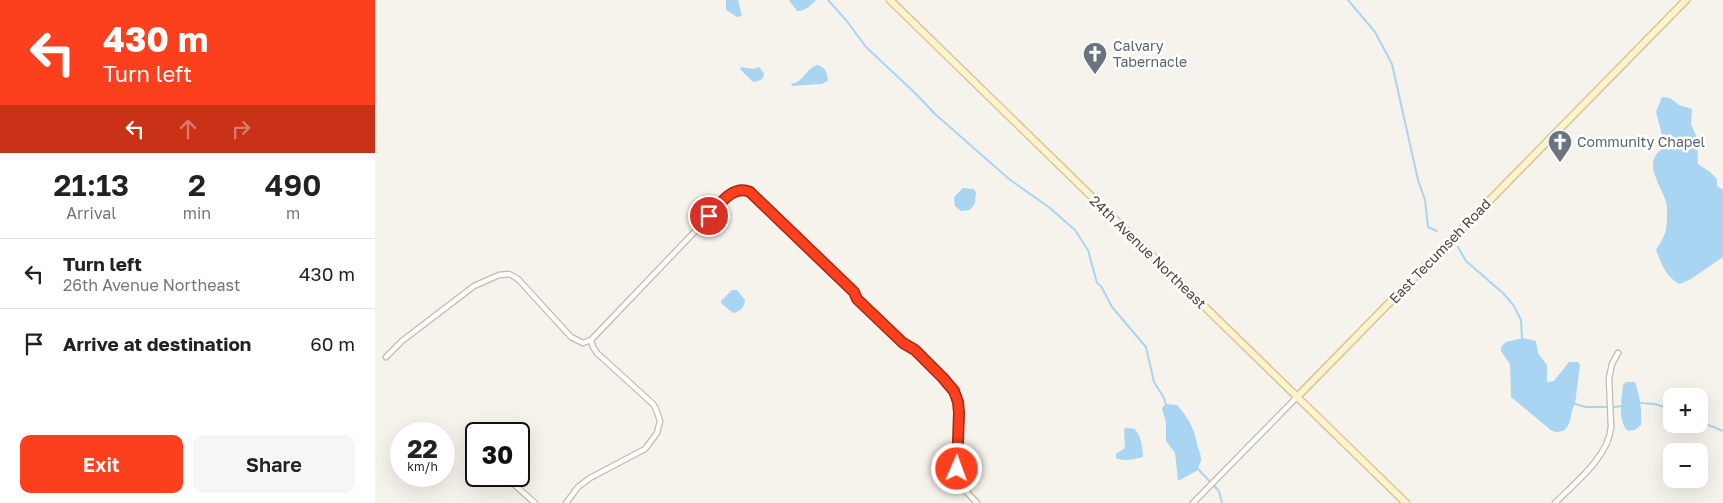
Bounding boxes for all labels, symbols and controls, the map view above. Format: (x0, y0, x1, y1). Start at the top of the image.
text: 430 m (103, 18, 208, 60)
icon: left (20, 20, 85, 85)
place label: Calvary Tabernacle (1113, 37, 1187, 70)
church icon: Calvary Tabernacle (1082, 41, 1108, 75)
text: Turn left (103, 60, 192, 87)
icon: left (121, 115, 149, 143)
icon: ahead (174, 115, 202, 143)
icon: right (227, 115, 255, 143)
church icon: Community Chapel (1547, 129, 1573, 163)
place label: Community Chapel (1577, 133, 1705, 150)
text: 21:13 (54, 167, 129, 203)
text: 2 (188, 167, 206, 203)
text: 490 (265, 167, 321, 203)
street label: 24th Avenue Northeast (1087, 192, 1210, 312)
pin (688, 195, 730, 237)
street label: East Tecumseh Road (1385, 195, 1494, 306)
icon: arrive (695, 202, 723, 230)
text: Arrival (66, 203, 116, 223)
text: min (183, 203, 211, 223)
text: m (286, 203, 300, 223)
text: Turn left (63, 252, 142, 275)
icon: left (20, 260, 48, 288)
text: 430 m (299, 262, 355, 285)
text: 26th Avenue Northeast (63, 275, 240, 295)
icon: arrive (20, 330, 48, 358)
text: Arrive at destination (63, 332, 251, 355)
text: 60 m (310, 332, 355, 355)
map controls (1663, 388, 1708, 488)
button: + (1663, 388, 1708, 433)
speed limit sign: 30 (465, 422, 530, 487)
text: 22 (407, 433, 438, 464)
button: Exit (20, 435, 183, 493)
button: Share (193, 435, 355, 493)
position arrow (930, 442, 982, 494)
button: − (1663, 443, 1708, 488)
text: km/h (407, 459, 438, 474)

